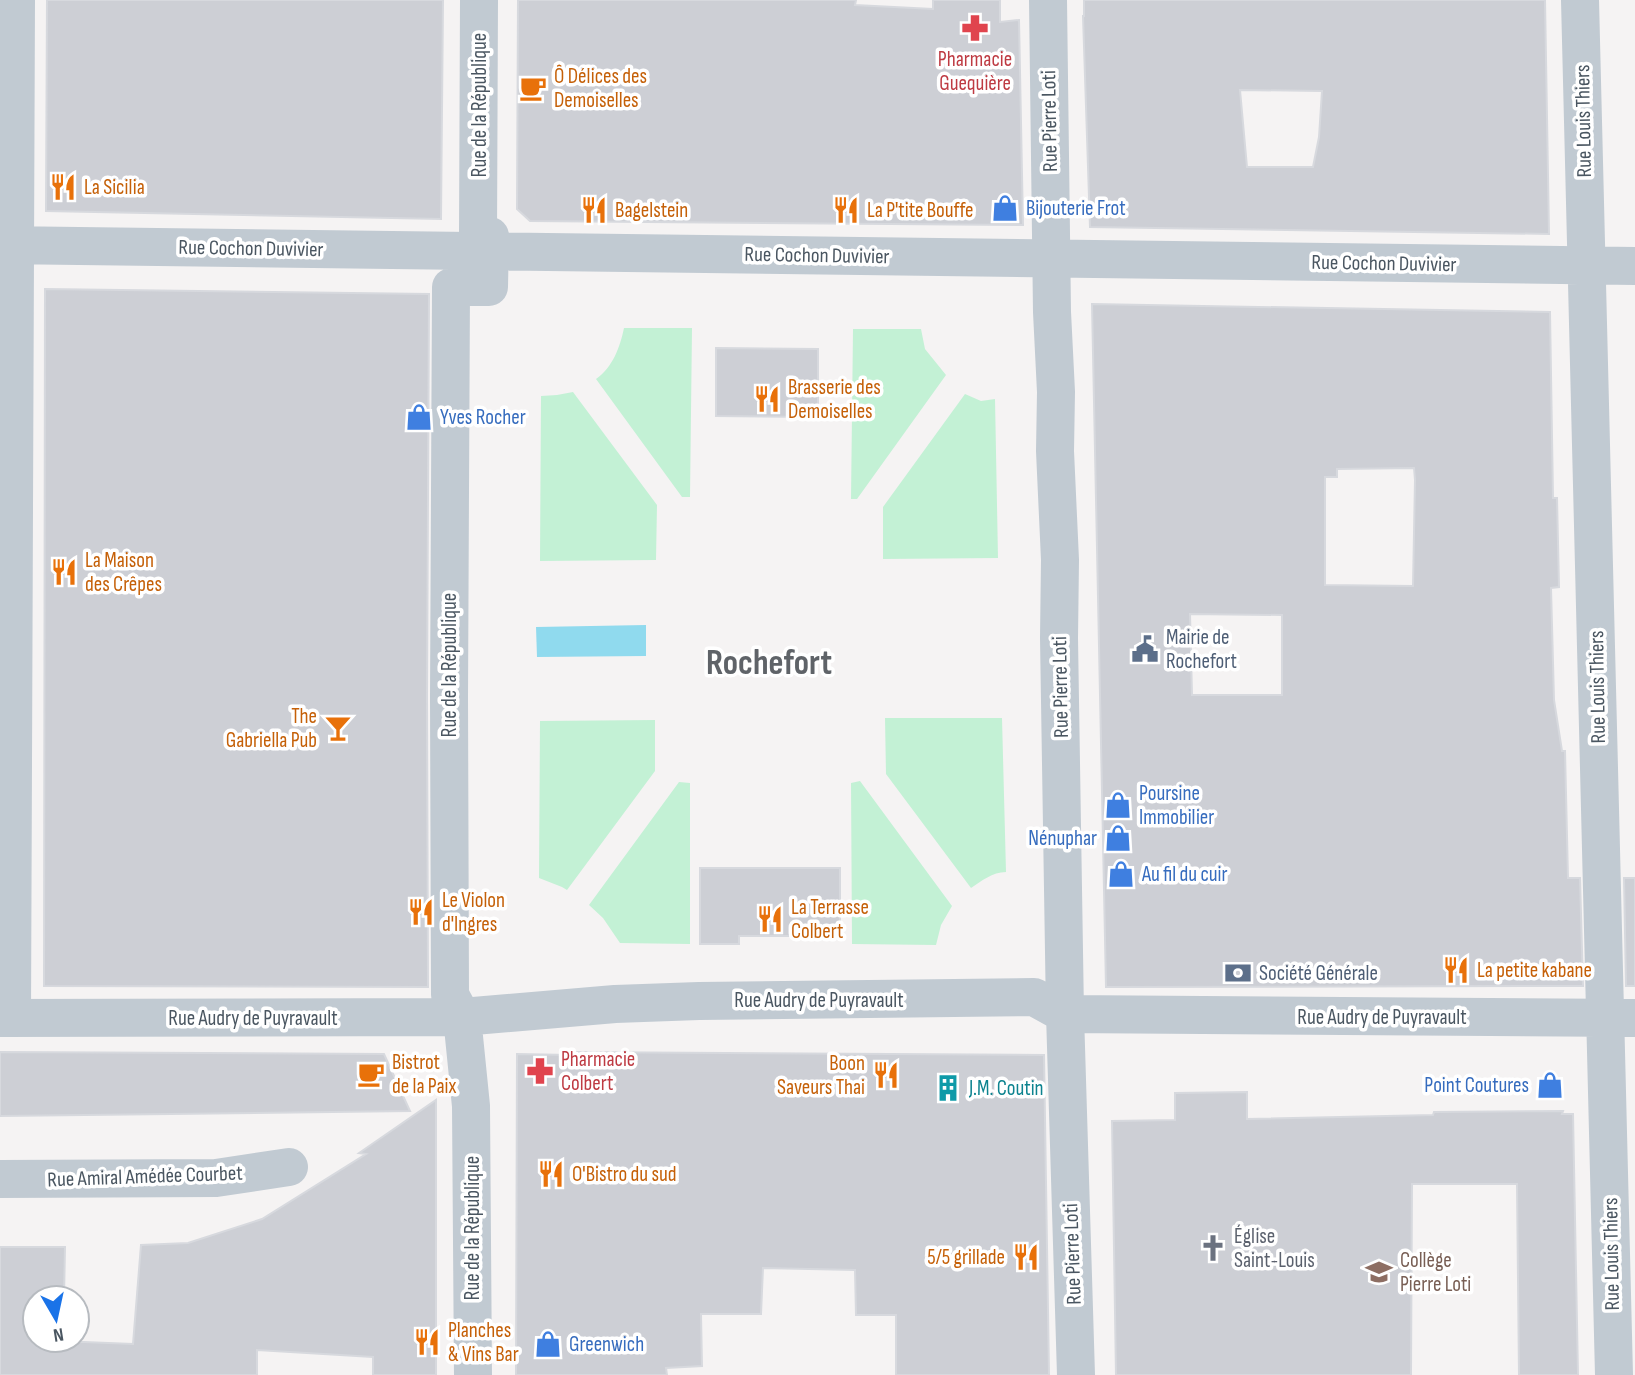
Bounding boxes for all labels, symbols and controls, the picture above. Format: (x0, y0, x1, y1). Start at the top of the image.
pharmacy icon: Pharmacie Guequière (960, 13, 990, 43)
street label: Rue de la République (467, 33, 492, 177)
place label: Pharmacie Guequière (938, 47, 1012, 96)
place label: Ô Délices des Demoiselles (554, 64, 647, 113)
street label: Rue Louis Thiers (1570, 64, 1597, 178)
street label: Rue Pierre Loti (1036, 70, 1063, 172)
cafe icon: Ô Délices des Demoiselles (518, 73, 548, 103)
restaurant icon: La Sicilia (48, 172, 78, 202)
place label: La Sicilia (84, 175, 145, 200)
shop icon: Bijouterie Frot (990, 193, 1020, 223)
restaurant icon: Bagelstein (579, 195, 609, 225)
restaurant icon: La P'tite Bouffe (831, 195, 861, 225)
place label: Bijouterie Frot (1026, 196, 1126, 221)
place label: Bagelstein (615, 198, 688, 223)
place label: La P'tite Bouffe (867, 198, 974, 223)
street label: Rue Cochon Duvivier (178, 235, 324, 262)
street label: Rue Cochon Duvivier (744, 242, 890, 269)
street label: Rue Cochon Duvivier (1311, 250, 1457, 277)
place label: Brasserie des Demoiselles (788, 375, 881, 424)
restaurant icon: Brasserie des Demoiselles (752, 384, 782, 414)
shop icon: Yves Rocher (404, 402, 434, 432)
place label: Yves Rocher (440, 405, 526, 430)
place label: La Maison des Crêpes (85, 548, 162, 597)
restaurant icon: La Maison des Crêpes (49, 557, 79, 587)
street label: Rue de la République (437, 593, 462, 737)
place label: Mairie de Rochefort (1166, 625, 1237, 674)
street label: Rue Louis Thiers (1584, 630, 1611, 744)
public building icon: Mairie de Rochefort (1130, 634, 1160, 664)
street label: Rue Pierre Loti (1047, 636, 1074, 738)
district label: Rochefort (706, 642, 832, 685)
place label: The Gabriella Pub (226, 704, 317, 753)
bar icon: The Gabriella Pub (323, 713, 353, 743)
place label: Poursine Immobilier (1139, 781, 1214, 830)
shop icon: Poursine Immobilier (1103, 790, 1133, 820)
shop icon: Nénuphar (1103, 823, 1133, 853)
place label: Nénuphar (1028, 826, 1097, 851)
shop icon: Au fil du cuir (1106, 859, 1136, 889)
place label: Au fil du cuir (1141, 862, 1228, 887)
place label: Le Violon d'Ingres (442, 888, 505, 937)
place label: La Terrasse Colbert (791, 895, 869, 944)
restaurant icon: Le Violon d'Ingres (406, 897, 436, 927)
restaurant icon: La Terrasse Colbert (755, 904, 785, 934)
restaurant icon: La petite kabane (1441, 955, 1471, 985)
bank icon: Société Générale (1223, 958, 1253, 988)
place label: La petite kabane (1477, 958, 1592, 983)
place label: Société Générale (1259, 961, 1378, 986)
street label: Rue Audry de Puyravault (734, 988, 904, 1013)
street label: Rue Audry de Puyravault (1297, 1005, 1467, 1030)
street label: Rue Audry de Puyravault (168, 1006, 338, 1031)
place label: Pharmacie Colbert (561, 1047, 635, 1096)
place label: Bistrot de la Paix (392, 1050, 456, 1099)
place label: Boon Saveurs Thai (777, 1051, 865, 1100)
pharmacy icon: Pharmacie Colbert (525, 1056, 555, 1086)
cafe icon: Bistrot de la Paix (356, 1059, 386, 1089)
restaurant icon: Boon Saveurs Thai (871, 1060, 901, 1090)
shop icon: Point Coutures (1535, 1070, 1565, 1100)
building icon: J.M. Coutin (933, 1073, 963, 1103)
place label: Point Coutures (1424, 1073, 1529, 1098)
place label: J.M. Coutin (968, 1076, 1044, 1101)
street label: Rue de la République (460, 1156, 485, 1300)
restaurant icon: O'Bistro du sud (536, 1159, 566, 1189)
street label: Rue Amiral Amédée Courbet (47, 1161, 243, 1192)
place label: O'Bistro du sud (572, 1162, 677, 1187)
street label: Rue Louis Thiers (1598, 1197, 1625, 1311)
street label: Rue Pierre Loti (1058, 1203, 1087, 1305)
place label: Église Saint-Louis (1234, 1224, 1315, 1273)
church icon: Église Saint-Louis (1198, 1233, 1228, 1263)
restaurant icon: 5/5 grillade (1011, 1242, 1041, 1272)
place label: 5/5 grillade (927, 1245, 1005, 1270)
place label: Collège Pierre Loti (1400, 1248, 1471, 1297)
school or university icon: Collège Pierre Loti (1364, 1257, 1394, 1287)
north arrow (21, 1284, 91, 1354)
place label: Planches & Vins Bar (448, 1318, 519, 1367)
text: N (52, 1322, 65, 1346)
restaurant icon: Planches & Vins Bar (412, 1327, 442, 1357)
shop icon: Greenwich (533, 1329, 563, 1359)
place label: Greenwich (569, 1332, 644, 1357)

